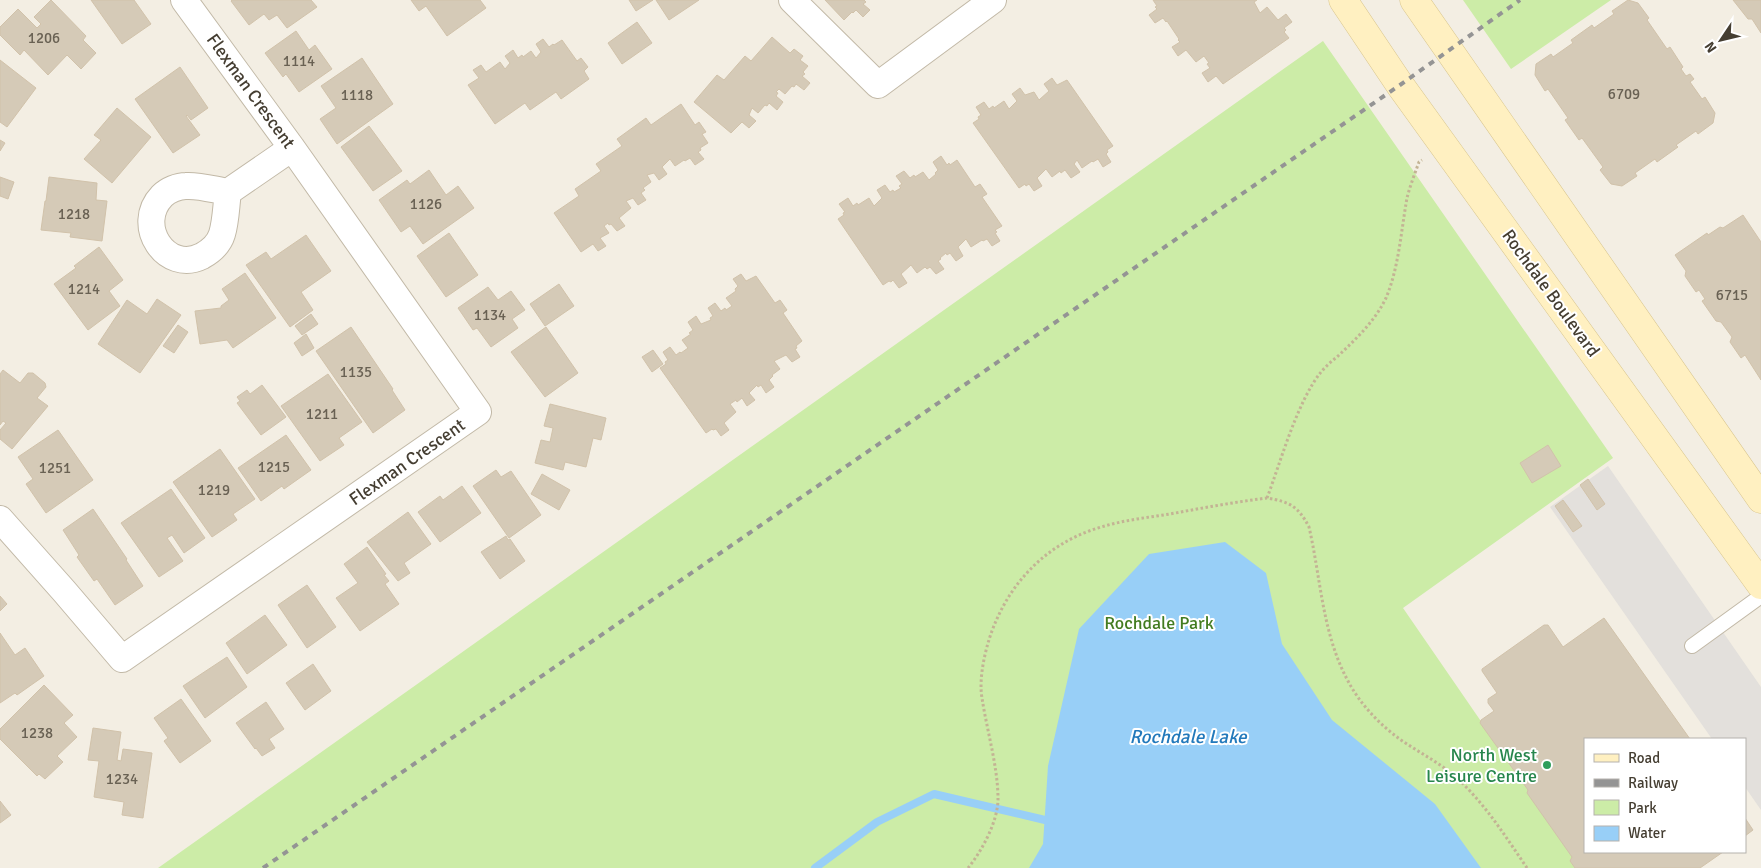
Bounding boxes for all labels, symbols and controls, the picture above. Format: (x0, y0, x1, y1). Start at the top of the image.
north arrow (1696, 15, 1746, 65)
house number: 1206 (28, 29, 60, 47)
street label: Flexman Crescent (202, 29, 300, 153)
text: N (1701, 38, 1721, 56)
house number: 1114 (283, 52, 315, 70)
house number: 6709 (1608, 85, 1640, 103)
house number: 1118 (341, 86, 373, 104)
house number: 1126 (410, 195, 442, 213)
house number: 1218 (58, 205, 90, 223)
street label: Rochdale Boulevard (1497, 225, 1605, 361)
house number: 1214 (68, 280, 100, 298)
house number: 6715 (1716, 286, 1748, 304)
house number: 1134 (474, 306, 506, 324)
house number: 1135 (340, 363, 372, 381)
house number: 1211 (306, 405, 338, 423)
street label: Flexman Crescent (345, 414, 469, 510)
house number: 1215 (258, 458, 290, 476)
house number: 1251 (39, 459, 71, 477)
house number: 1219 (198, 481, 230, 499)
park label: Rochdale Park (1104, 612, 1214, 634)
house number: 1238 (21, 724, 53, 742)
water label: Rochdale Lake (1129, 725, 1248, 749)
legend (1584, 738, 1746, 853)
place label: North West Leisure Centre (1426, 744, 1537, 787)
text: Road (1628, 749, 1660, 767)
marker: North West Leisure Centre (1541, 759, 1553, 771)
house number: 1234 (106, 770, 138, 788)
text: Railway (1628, 774, 1678, 792)
text: Park (1628, 799, 1657, 817)
text: Water (1628, 824, 1666, 842)

